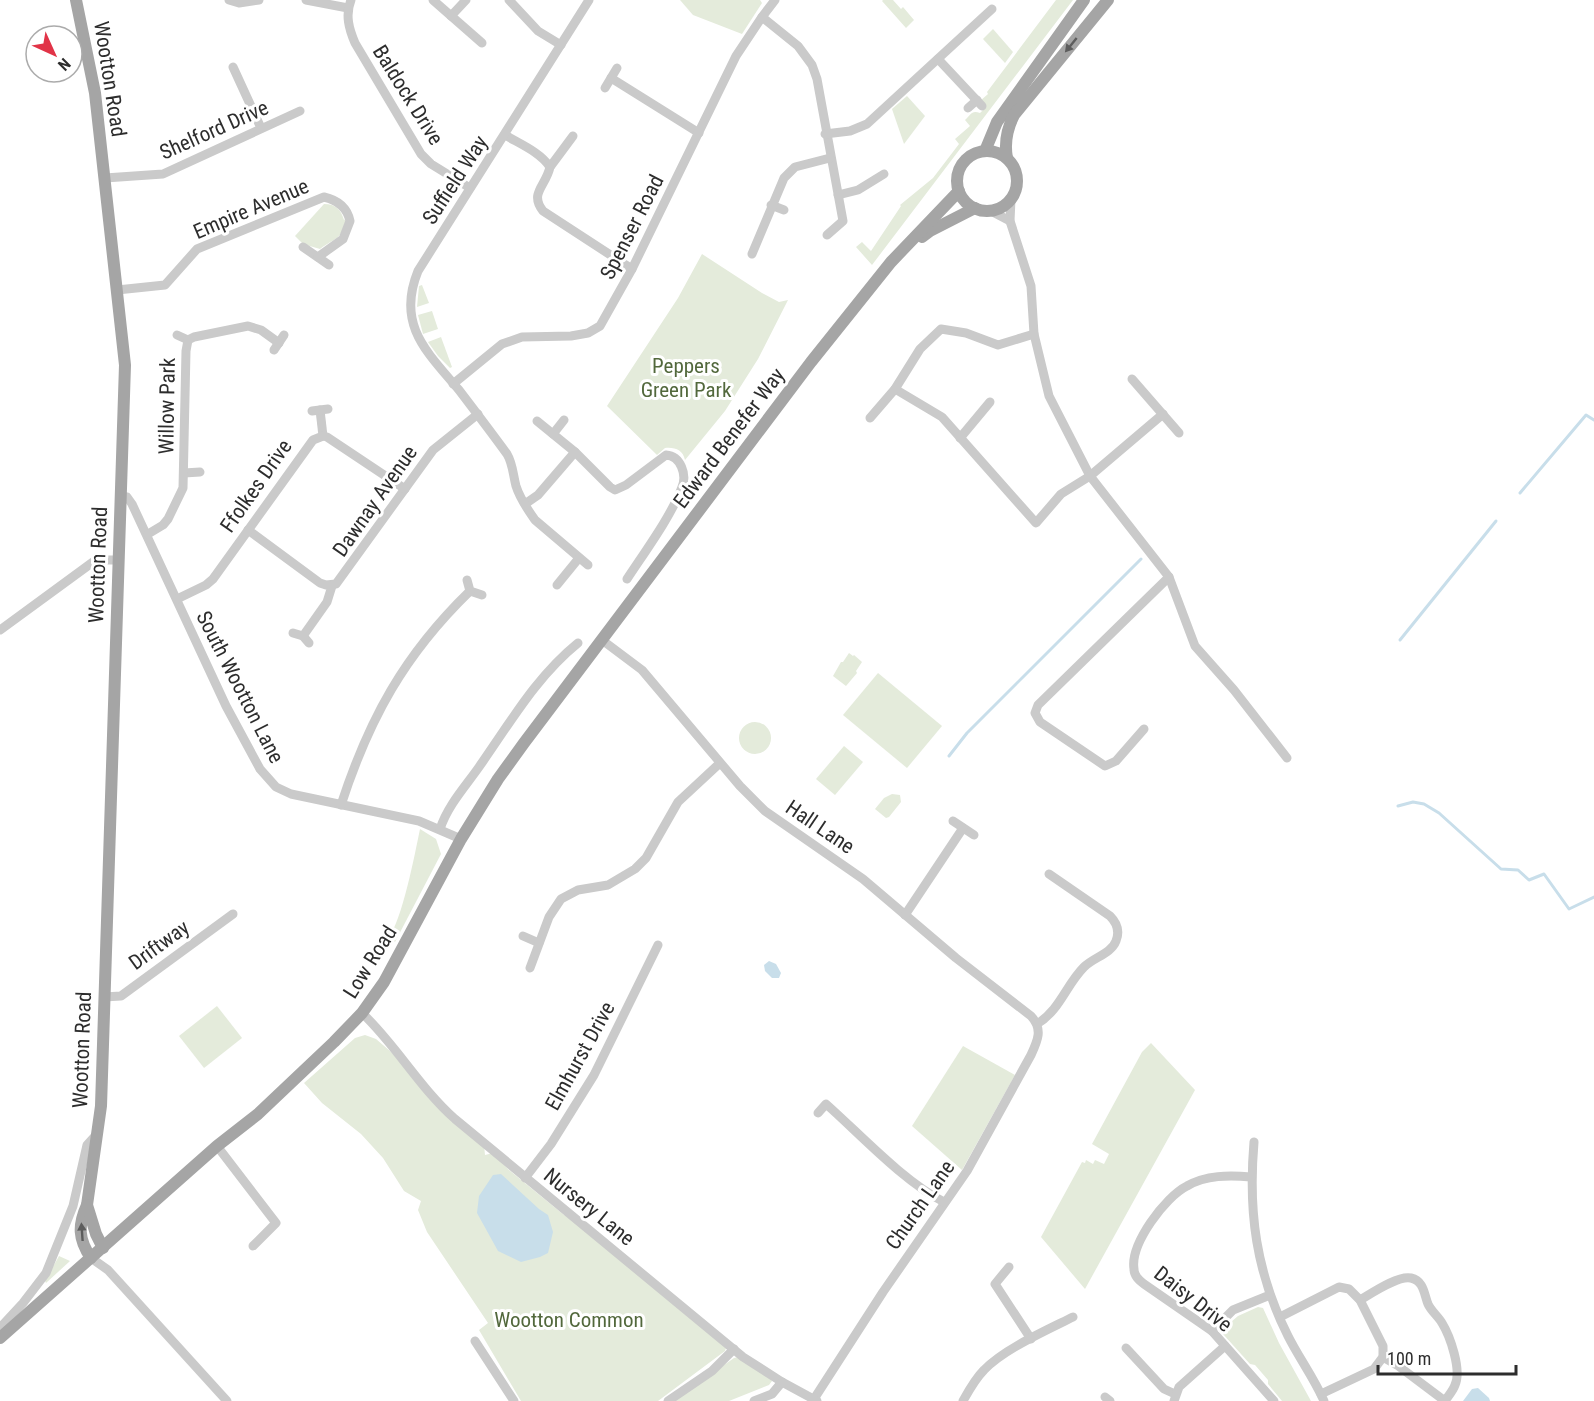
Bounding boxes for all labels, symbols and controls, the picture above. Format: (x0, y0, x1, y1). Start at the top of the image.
street label: Wootton Road (89, 19, 131, 139)
north arrow (24, 24, 84, 84)
one-way arrow (1064, 37, 1077, 53)
street label: Baldock Drive (368, 41, 448, 149)
text: N (54, 54, 74, 74)
street label: Shelford Drive (156, 95, 272, 165)
street label: Suffield Way (417, 131, 493, 229)
street label: Spenser Road (595, 171, 669, 283)
street label: Empire Avenue (190, 174, 312, 244)
park label: Peppers Green Park (641, 354, 732, 402)
street label: Willow Park (154, 357, 180, 455)
street label: Edward Benefer Way (669, 363, 790, 513)
street label: Ffolkes Drive (215, 435, 297, 537)
street label: Dawnay Avenue (328, 441, 422, 561)
street label: Wootton Road (84, 506, 112, 624)
street label: South Wootton Lane (191, 607, 289, 767)
street label: Hall Lane (781, 795, 859, 859)
street label: Driftway (124, 915, 194, 975)
street label: Low Road (338, 921, 402, 1003)
street label: Wootton Road (68, 991, 96, 1109)
street label: Elmhurst Drive (540, 997, 620, 1114)
street label: Church Lane (881, 1156, 959, 1254)
street label: Nursery Lane (539, 1163, 639, 1251)
one-way arrow (77, 1222, 86, 1241)
street label: Daisy Drive (1149, 1261, 1237, 1337)
park label: Wootton Common (494, 1308, 644, 1332)
scale bar (1378, 1338, 1516, 1376)
text: 100 m (1387, 1348, 1431, 1369)

